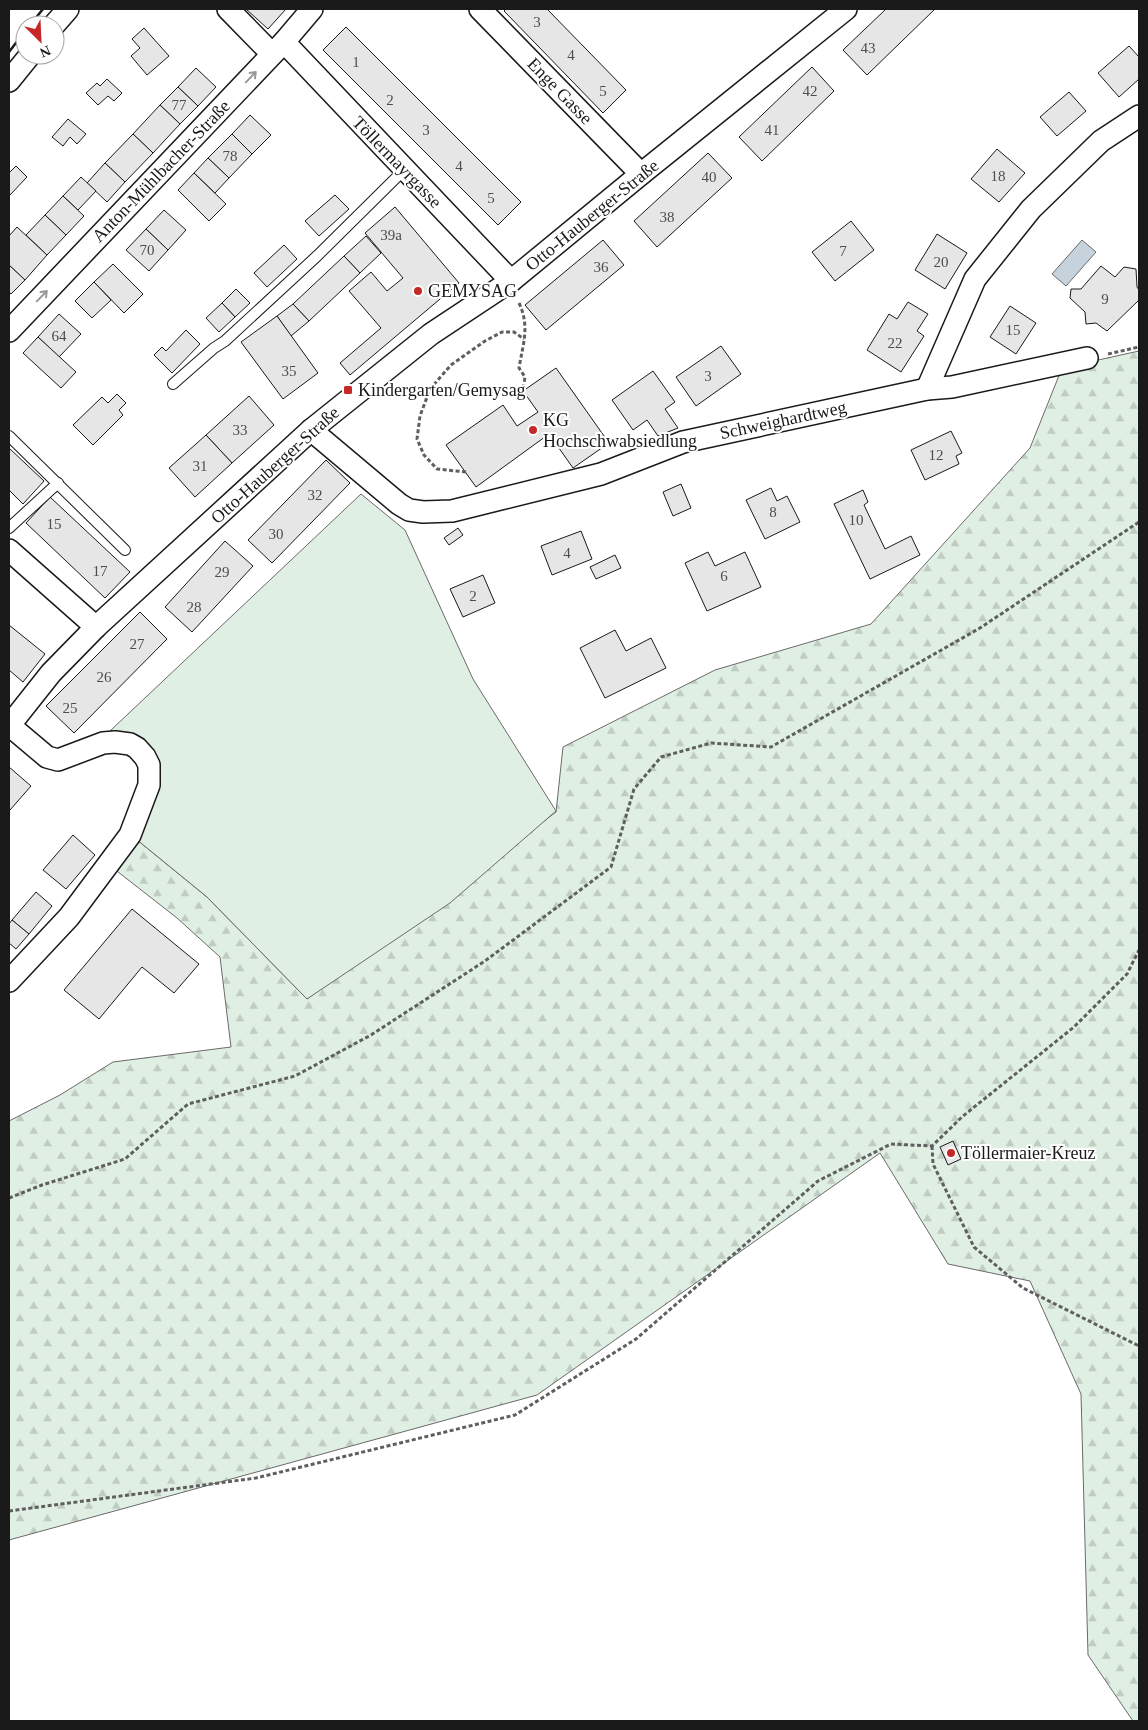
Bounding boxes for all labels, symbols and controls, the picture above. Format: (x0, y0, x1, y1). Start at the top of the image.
house number: 3 (533, 14, 541, 30)
north arrow (15, 15, 65, 65)
house number: 43 (861, 40, 876, 56)
text: N (37, 43, 53, 60)
house number: 4 (567, 47, 575, 63)
house number: 1 (352, 54, 360, 70)
street label: Enge Gasse (523, 54, 597, 128)
one-way arrow (245, 70, 257, 83)
house number: 5 (599, 83, 607, 99)
house number: 42 (803, 83, 818, 99)
house number: 2 (386, 92, 394, 108)
street label: Anton-Mühlbacher-Straße (88, 96, 234, 246)
house number: 77 (172, 97, 187, 113)
street label: Töllermayrgasse (348, 112, 446, 212)
house number: 3 (422, 122, 430, 138)
house number: 41 (765, 122, 780, 138)
house number: 78 (223, 148, 238, 164)
street label: Otto-Hauberger-Straße (521, 155, 663, 275)
house number: 4 (455, 158, 463, 174)
house number: 18 (991, 168, 1006, 184)
house number: 40 (702, 169, 717, 185)
house number: 5 (487, 190, 495, 206)
house number: 38 (660, 209, 675, 225)
house number: 39a (380, 227, 402, 243)
house number: 70 (140, 242, 155, 258)
house number: 7 (839, 243, 847, 259)
house number: 20 (934, 254, 949, 270)
house number: 36 (594, 259, 609, 275)
place label: GEMYSAG (428, 281, 517, 301)
marker: GEMYSAG (412, 285, 424, 297)
one-way arrow (36, 290, 48, 302)
house number: 9 (1101, 291, 1109, 307)
house number: 15 (1006, 322, 1021, 338)
house number: 64 (52, 328, 67, 344)
house number: 22 (888, 335, 903, 351)
house number: 35 (282, 363, 297, 379)
house number: 3 (704, 368, 712, 384)
place label: Kindergarten/Gemysag (358, 380, 526, 400)
marker: Kindergarten/Gemysag (342, 384, 354, 396)
street label: Schweighardtweg (718, 397, 848, 443)
street label: Otto-Hauberger-Straße (207, 402, 343, 528)
place label: KG Hochschwabsiedlung (543, 410, 697, 451)
house number: 33 (233, 422, 248, 438)
marker: KG Hochschwabsiedlung (527, 424, 539, 436)
house number: 12 (929, 447, 944, 463)
house number: 31 (193, 458, 208, 474)
house number: 32 (308, 487, 323, 503)
house number: 8 (769, 504, 777, 520)
house number: 10 (849, 512, 864, 528)
house number: 15 (47, 516, 62, 532)
house number: 30 (269, 526, 284, 542)
house number: 4 (563, 545, 571, 561)
house number: 17 (93, 563, 108, 579)
house number: 29 (215, 564, 230, 580)
house number: 6 (720, 568, 728, 584)
house number: 2 (469, 588, 477, 604)
house number: 28 (187, 599, 202, 615)
house number: 27 (130, 636, 145, 652)
house number: 26 (97, 669, 112, 685)
house number: 25 (63, 700, 78, 716)
place label: Töllermaier-Kreuz (961, 1143, 1096, 1163)
marker: Töllermaier-Kreuz (945, 1147, 957, 1159)

